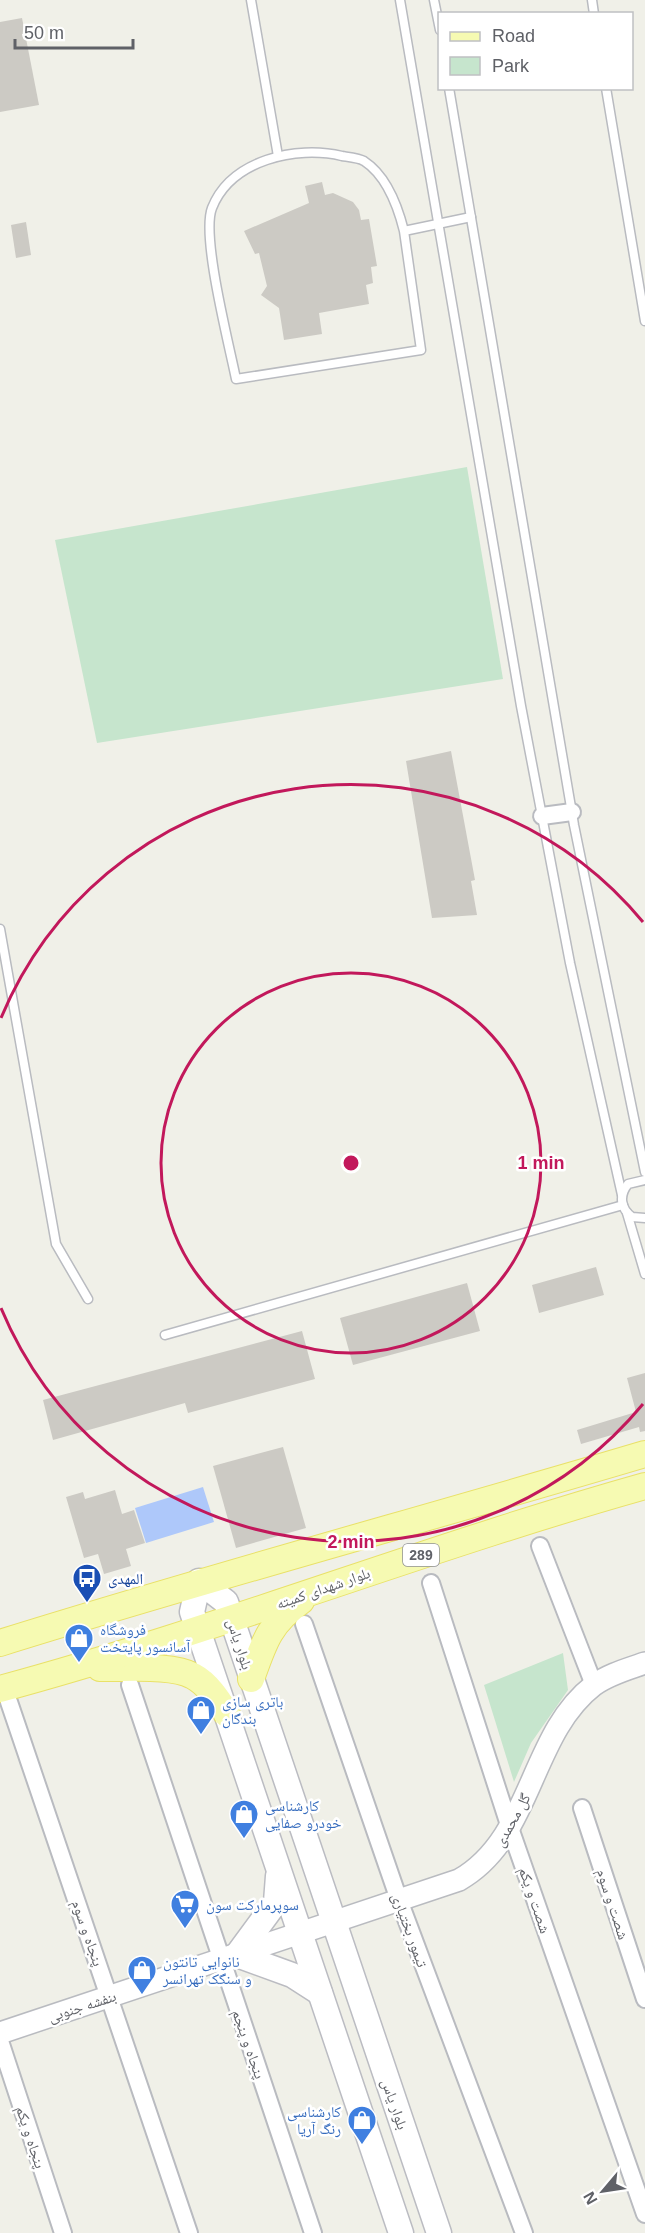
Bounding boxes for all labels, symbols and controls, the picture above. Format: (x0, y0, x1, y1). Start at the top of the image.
scale bar (15, 12, 134, 50)
legend (438, 12, 633, 90)
text: 50 m (24, 23, 64, 43)
text: Road (492, 26, 535, 46)
text: Park (492, 56, 530, 76)
centre of rings (341, 1153, 361, 1173)
text: 1 min (517, 1153, 565, 1173)
text: 2 min (327, 1532, 375, 1552)
road number: 289 (403, 1544, 439, 1566)
bus stop icon: المهدی (71, 1562, 103, 1604)
street label: بلوار شهدای کمیته (274, 1564, 373, 1614)
place label: المهدی (108, 1570, 143, 1589)
street label: بلوار یاس (222, 1616, 256, 1672)
place label: فروشگاه آسانسور پایتخت (100, 1621, 191, 1656)
shop icon: فروشگاه آسانسور پایتخت (63, 1622, 95, 1664)
place label: باتری سازی بندگان (222, 1693, 283, 1729)
shop icon: باتری سازی بندگان (185, 1694, 217, 1736)
street label: گل محمدی (490, 1790, 536, 1851)
place label: کارشناسی خودرو صفایی (265, 1797, 342, 1833)
shop icon: کارشناسی خودرو صفایی (228, 1798, 260, 1840)
street label: شصت و یکم (514, 1865, 554, 1936)
street label: شصت و سوم (592, 1866, 632, 1942)
supermarket icon: سوپرمارکت سون (169, 1888, 201, 1930)
street label: تیمور بختیاری (387, 1891, 431, 1971)
place label: سوپرمارکت سون (206, 1896, 299, 1915)
street label: پنجاه و سوم (67, 1898, 107, 1969)
place label: نانوایی تانتون و سنگک تهرانسر (162, 1953, 252, 1988)
shop icon: نانوایی تانتون و سنگک تهرانسر (126, 1954, 158, 1996)
street label: بنفشه جنوبی (46, 1987, 119, 2027)
street label: پنجاه و پنجم (227, 2007, 269, 2082)
street label: بلوار یاس (377, 2076, 412, 2132)
place label: کارشناسی رنگ آریا (287, 2103, 341, 2138)
street label: پنجاه و یکم (11, 2104, 49, 2171)
shop icon: کارشناسی رنگ آریا (346, 2104, 378, 2146)
north arrow (573, 2161, 633, 2221)
text: N (580, 2189, 601, 2207)

